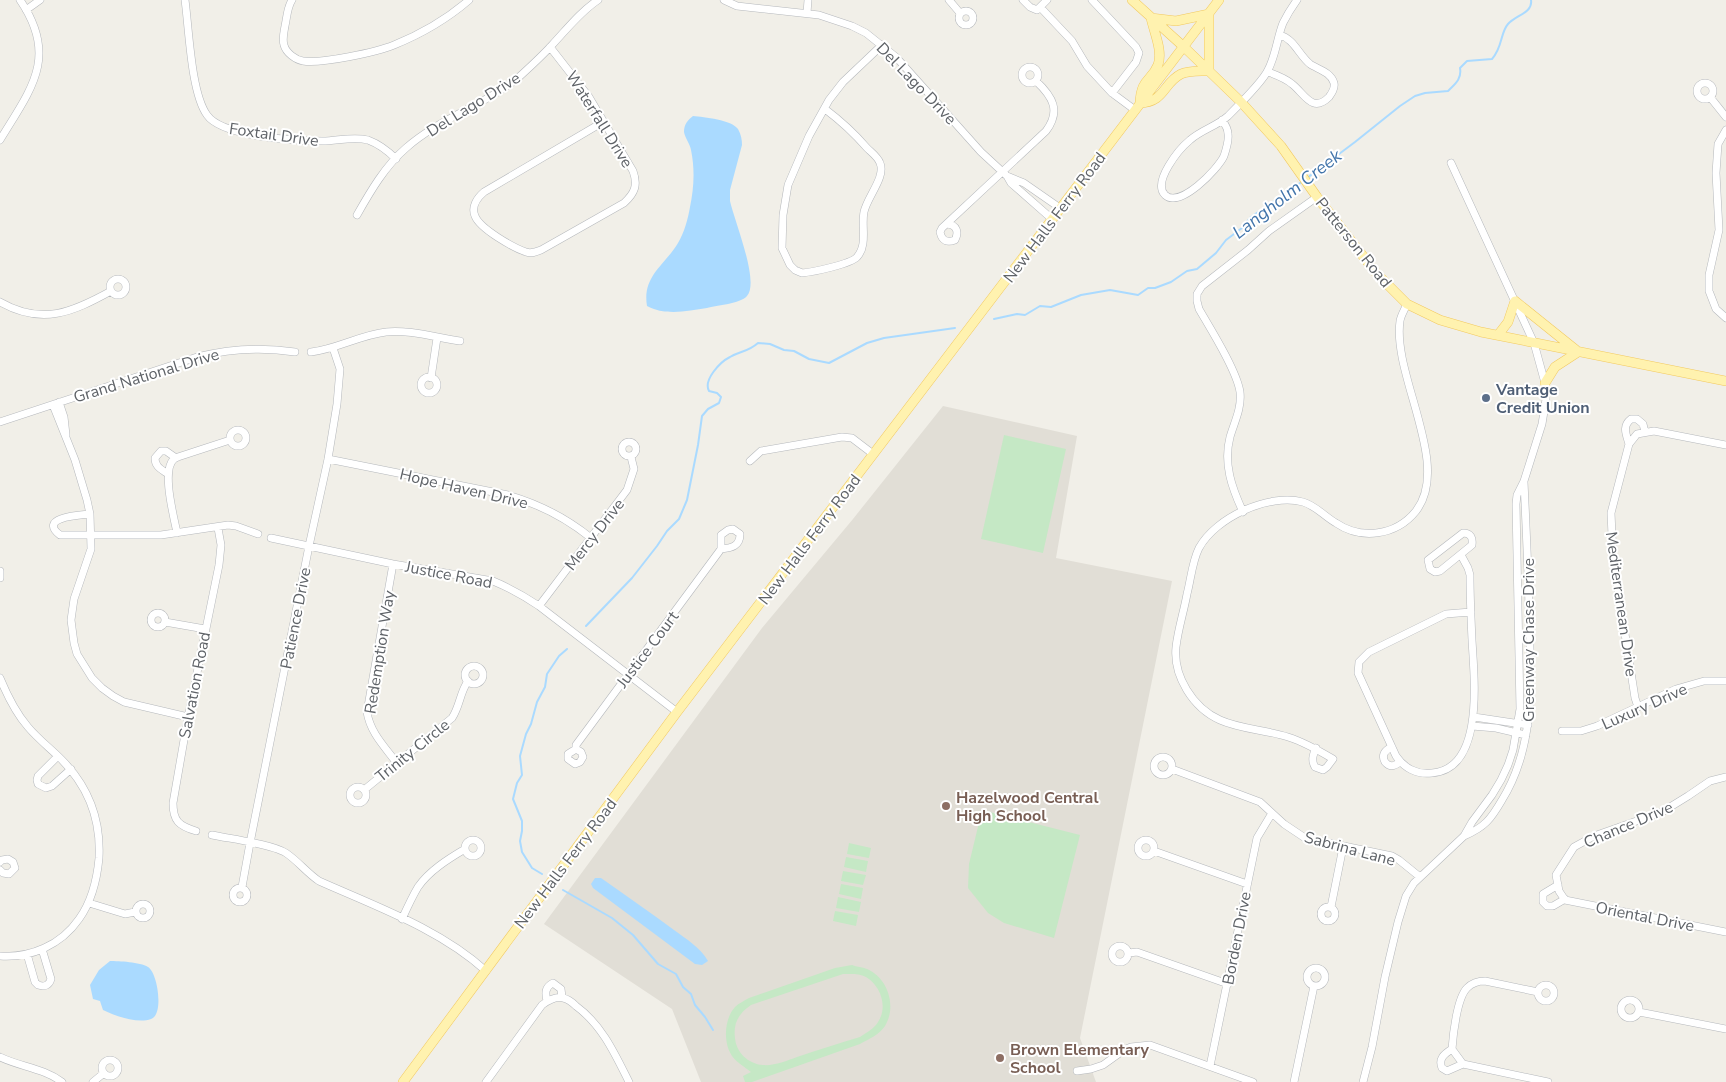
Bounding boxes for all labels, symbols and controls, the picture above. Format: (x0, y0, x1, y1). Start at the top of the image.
street label: Del Lago Drive (871, 38, 961, 130)
street label: Del Lago Drive (422, 67, 525, 142)
street label: Waterfall Drive (561, 67, 638, 172)
street label: Foxtail Drive (228, 118, 320, 152)
water label: Langholm Creek (1227, 143, 1347, 244)
street label: New Halls Ferry Road (998, 148, 1111, 287)
street label: Patterson Road (1310, 193, 1396, 292)
street label: Grand National Drive (71, 343, 222, 409)
place label: Vantage Credit Union (1495, 379, 1590, 419)
marker: Vantage Credit Union (1480, 392, 1492, 404)
street label: Hope Haven Drive (397, 463, 530, 514)
street label: New Halls Ferry Road (753, 470, 866, 609)
street label: Mercy Drive (560, 494, 630, 575)
street label: Mediterranean Drive (1600, 530, 1642, 678)
street label: Justice Road (402, 556, 494, 594)
street label: Greenway Chase Drive (1518, 558, 1540, 722)
street label: Patience Drive (275, 566, 317, 671)
street label: Redemption Way (359, 588, 401, 715)
street label: Justice Court (611, 606, 684, 693)
street label: Salvation Road (174, 630, 216, 740)
street label: Luxury Drive (1598, 678, 1691, 736)
street label: Trinity Circle (371, 714, 454, 787)
place label: Hazelwood Central High School (956, 787, 1098, 827)
street label: New Halls Ferry Road (509, 794, 622, 933)
street label: Chance Drive (1580, 796, 1677, 854)
marker: Hazelwood Central High School (940, 800, 952, 812)
street label: Sabrina Lane (1302, 826, 1398, 872)
street label: Borden Drive (1217, 890, 1257, 987)
street label: Oriental Drive (1594, 897, 1696, 937)
place label: Brown Elementary School (1010, 1039, 1149, 1079)
marker: Brown Elementary School (994, 1052, 1006, 1064)

